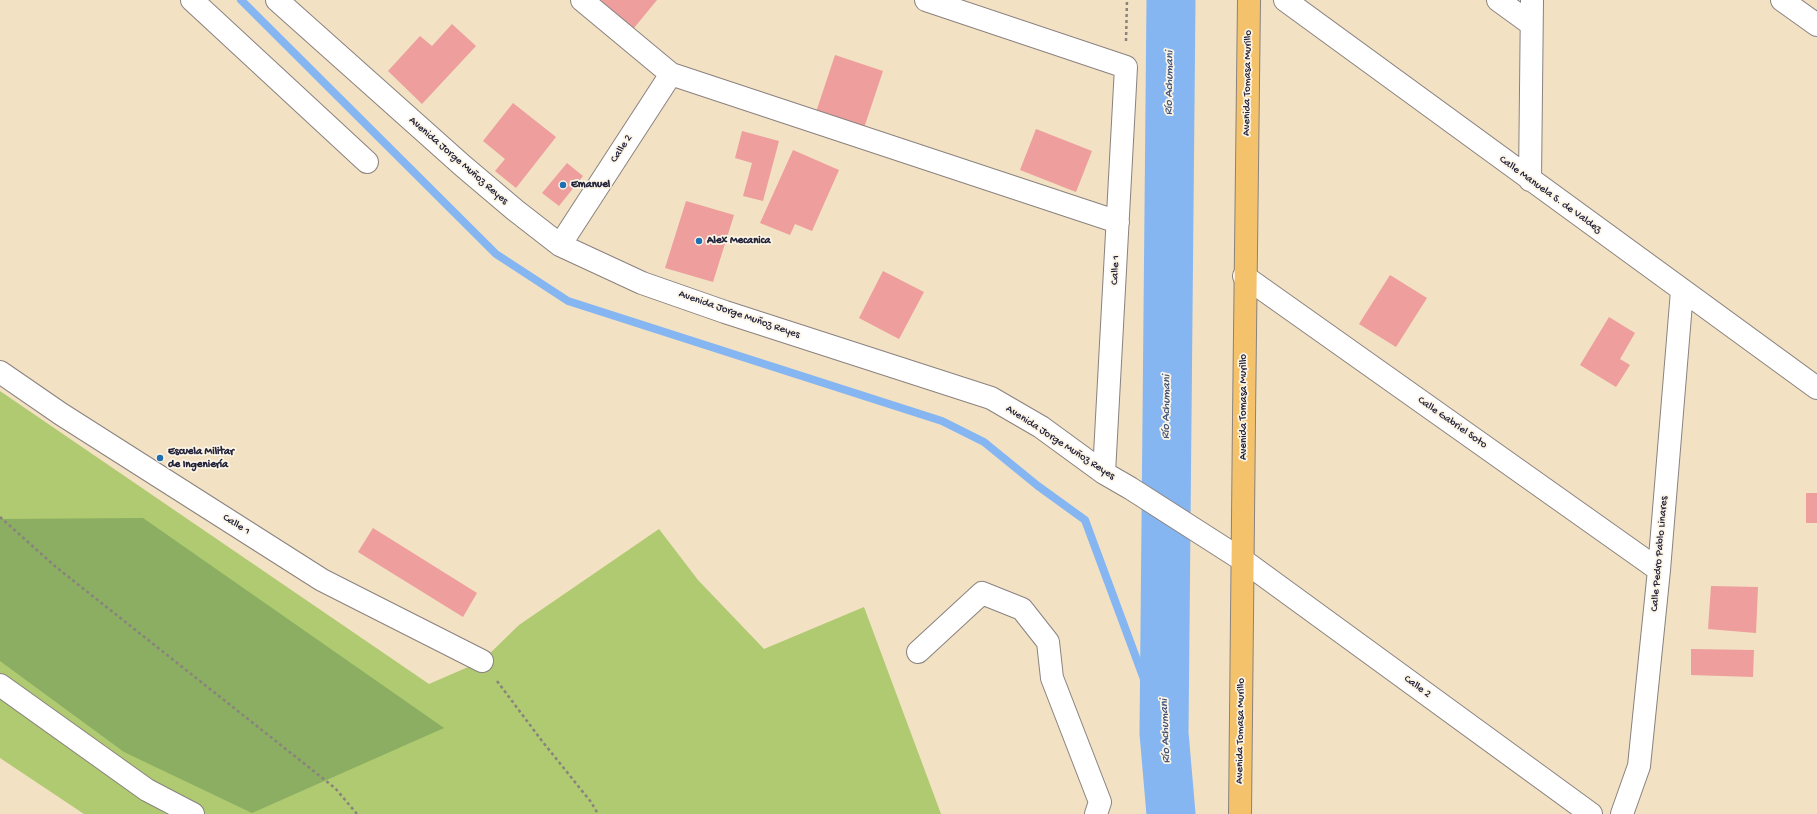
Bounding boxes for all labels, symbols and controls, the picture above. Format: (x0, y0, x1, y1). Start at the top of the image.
street label: Avenida Tomasa Murillo (1240, 30, 1256, 136)
water label: Río Achumani (1162, 51, 1178, 115)
street label: Avenida Jorge Muñoz Reyes (406, 114, 510, 208)
street label: Calle 2 (608, 133, 636, 165)
street label: Calle Manuela S. de Valdez (1496, 153, 1604, 237)
place label: Emanuel (571, 178, 610, 192)
marker: Emanuel (558, 180, 568, 190)
place label: Alex Mecanica (707, 234, 771, 248)
marker: Alex Mecanica (694, 236, 704, 246)
street label: Calle 1 (1109, 255, 1123, 285)
street label: Avenida Jorge Muñoz Reyes (677, 288, 801, 342)
street label: Avenida Tomasa Murillo (1237, 354, 1251, 460)
water label: Río Achumani (1159, 375, 1175, 439)
street label: Calle Gabriel Soto (1415, 394, 1489, 452)
street label: Avenida Jorge Muñoz Reyes (1003, 403, 1117, 483)
place label: Escuela Militar de Ingeniería (168, 445, 234, 471)
marker: Escuela Militar de Ingeniería (155, 453, 165, 463)
street label: Calle Pedro Pablo Linares (1648, 496, 1672, 612)
street label: Calle 1 (220, 512, 252, 538)
street label: Calle 2 (1401, 673, 1433, 701)
street label: Avenida Tomasa Murillo (1233, 678, 1249, 784)
water label: Río Achumani (1158, 698, 1174, 764)

